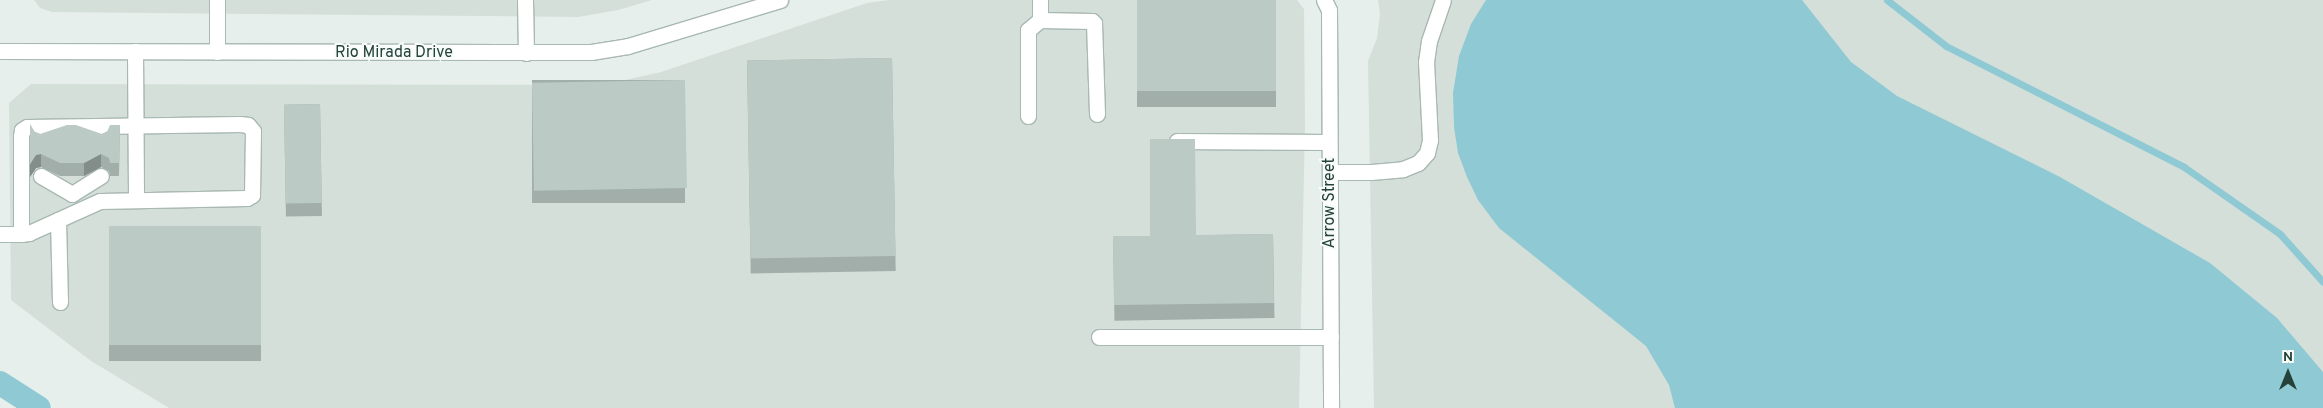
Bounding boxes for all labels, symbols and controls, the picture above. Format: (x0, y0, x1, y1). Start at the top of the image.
street label: Rio Mirada Drive (335, 43, 453, 63)
street label: Arrow Street (1320, 158, 1340, 248)
north arrow (2263, 348, 2313, 398)
text: N (2283, 349, 2293, 366)

